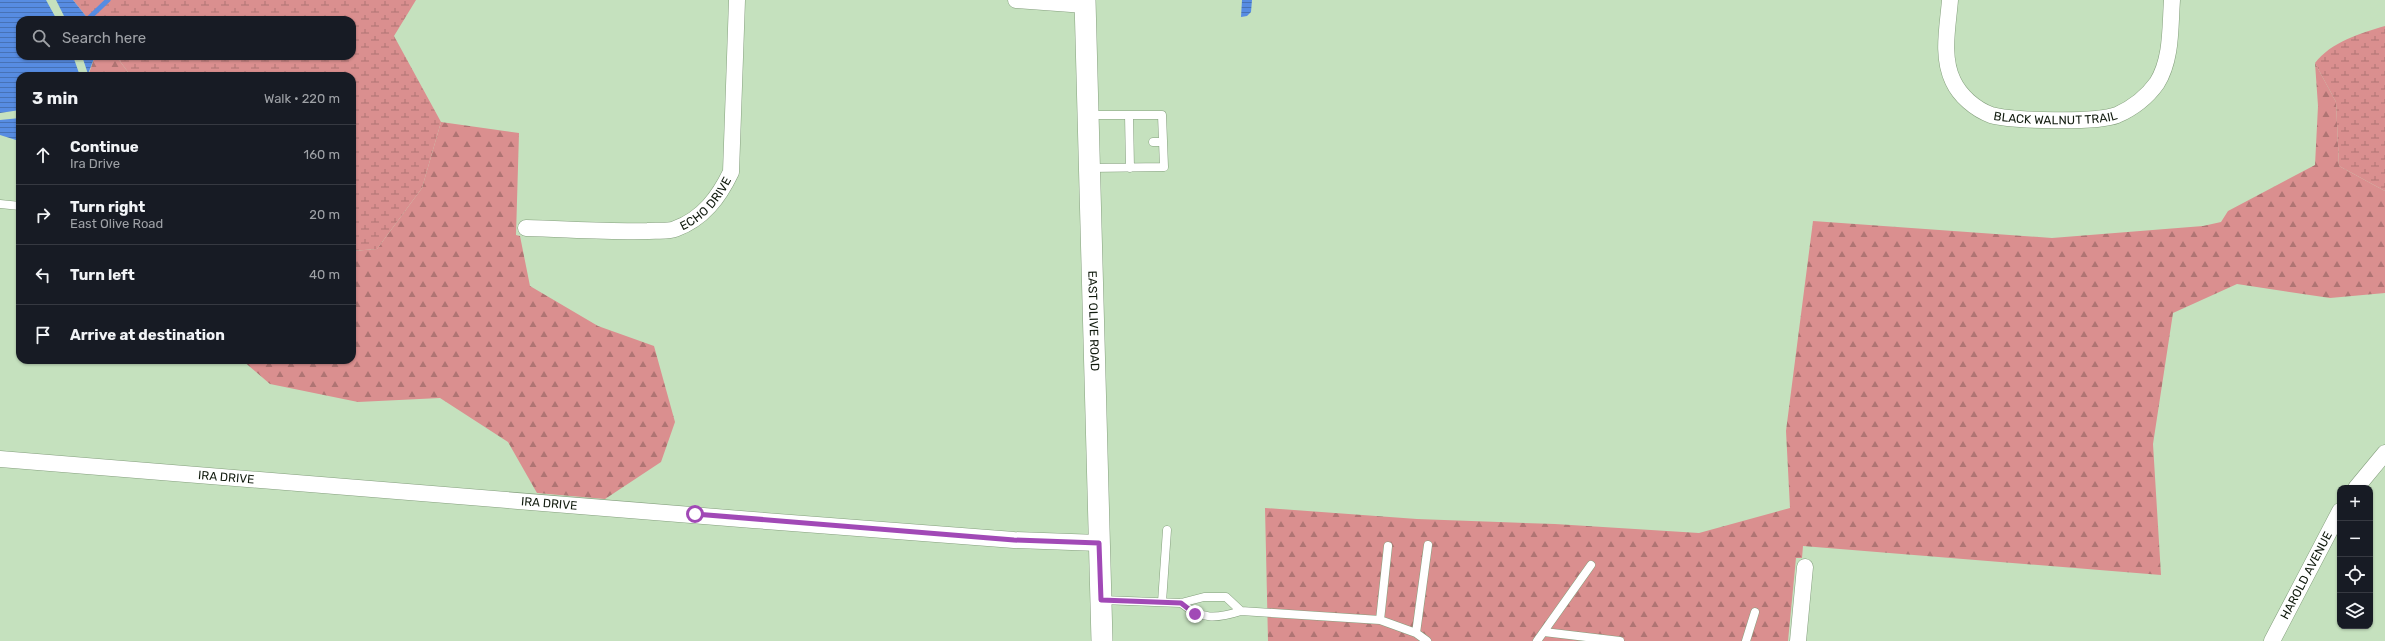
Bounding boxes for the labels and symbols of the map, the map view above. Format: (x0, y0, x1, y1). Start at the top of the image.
street label: BLACK WALNUT TRAIL (1993, 108, 2119, 127)
street label: ECHO DRIVE (678, 175, 734, 233)
street label: EAST OLIVE ROAD (1085, 270, 1102, 371)
street label: IRA DRIVE (198, 468, 255, 487)
street label: IRA DRIVE (521, 494, 578, 513)
route start (686, 505, 704, 523)
street label: HAROLD AVENUE (2278, 529, 2335, 622)
route end (1186, 605, 1204, 623)

